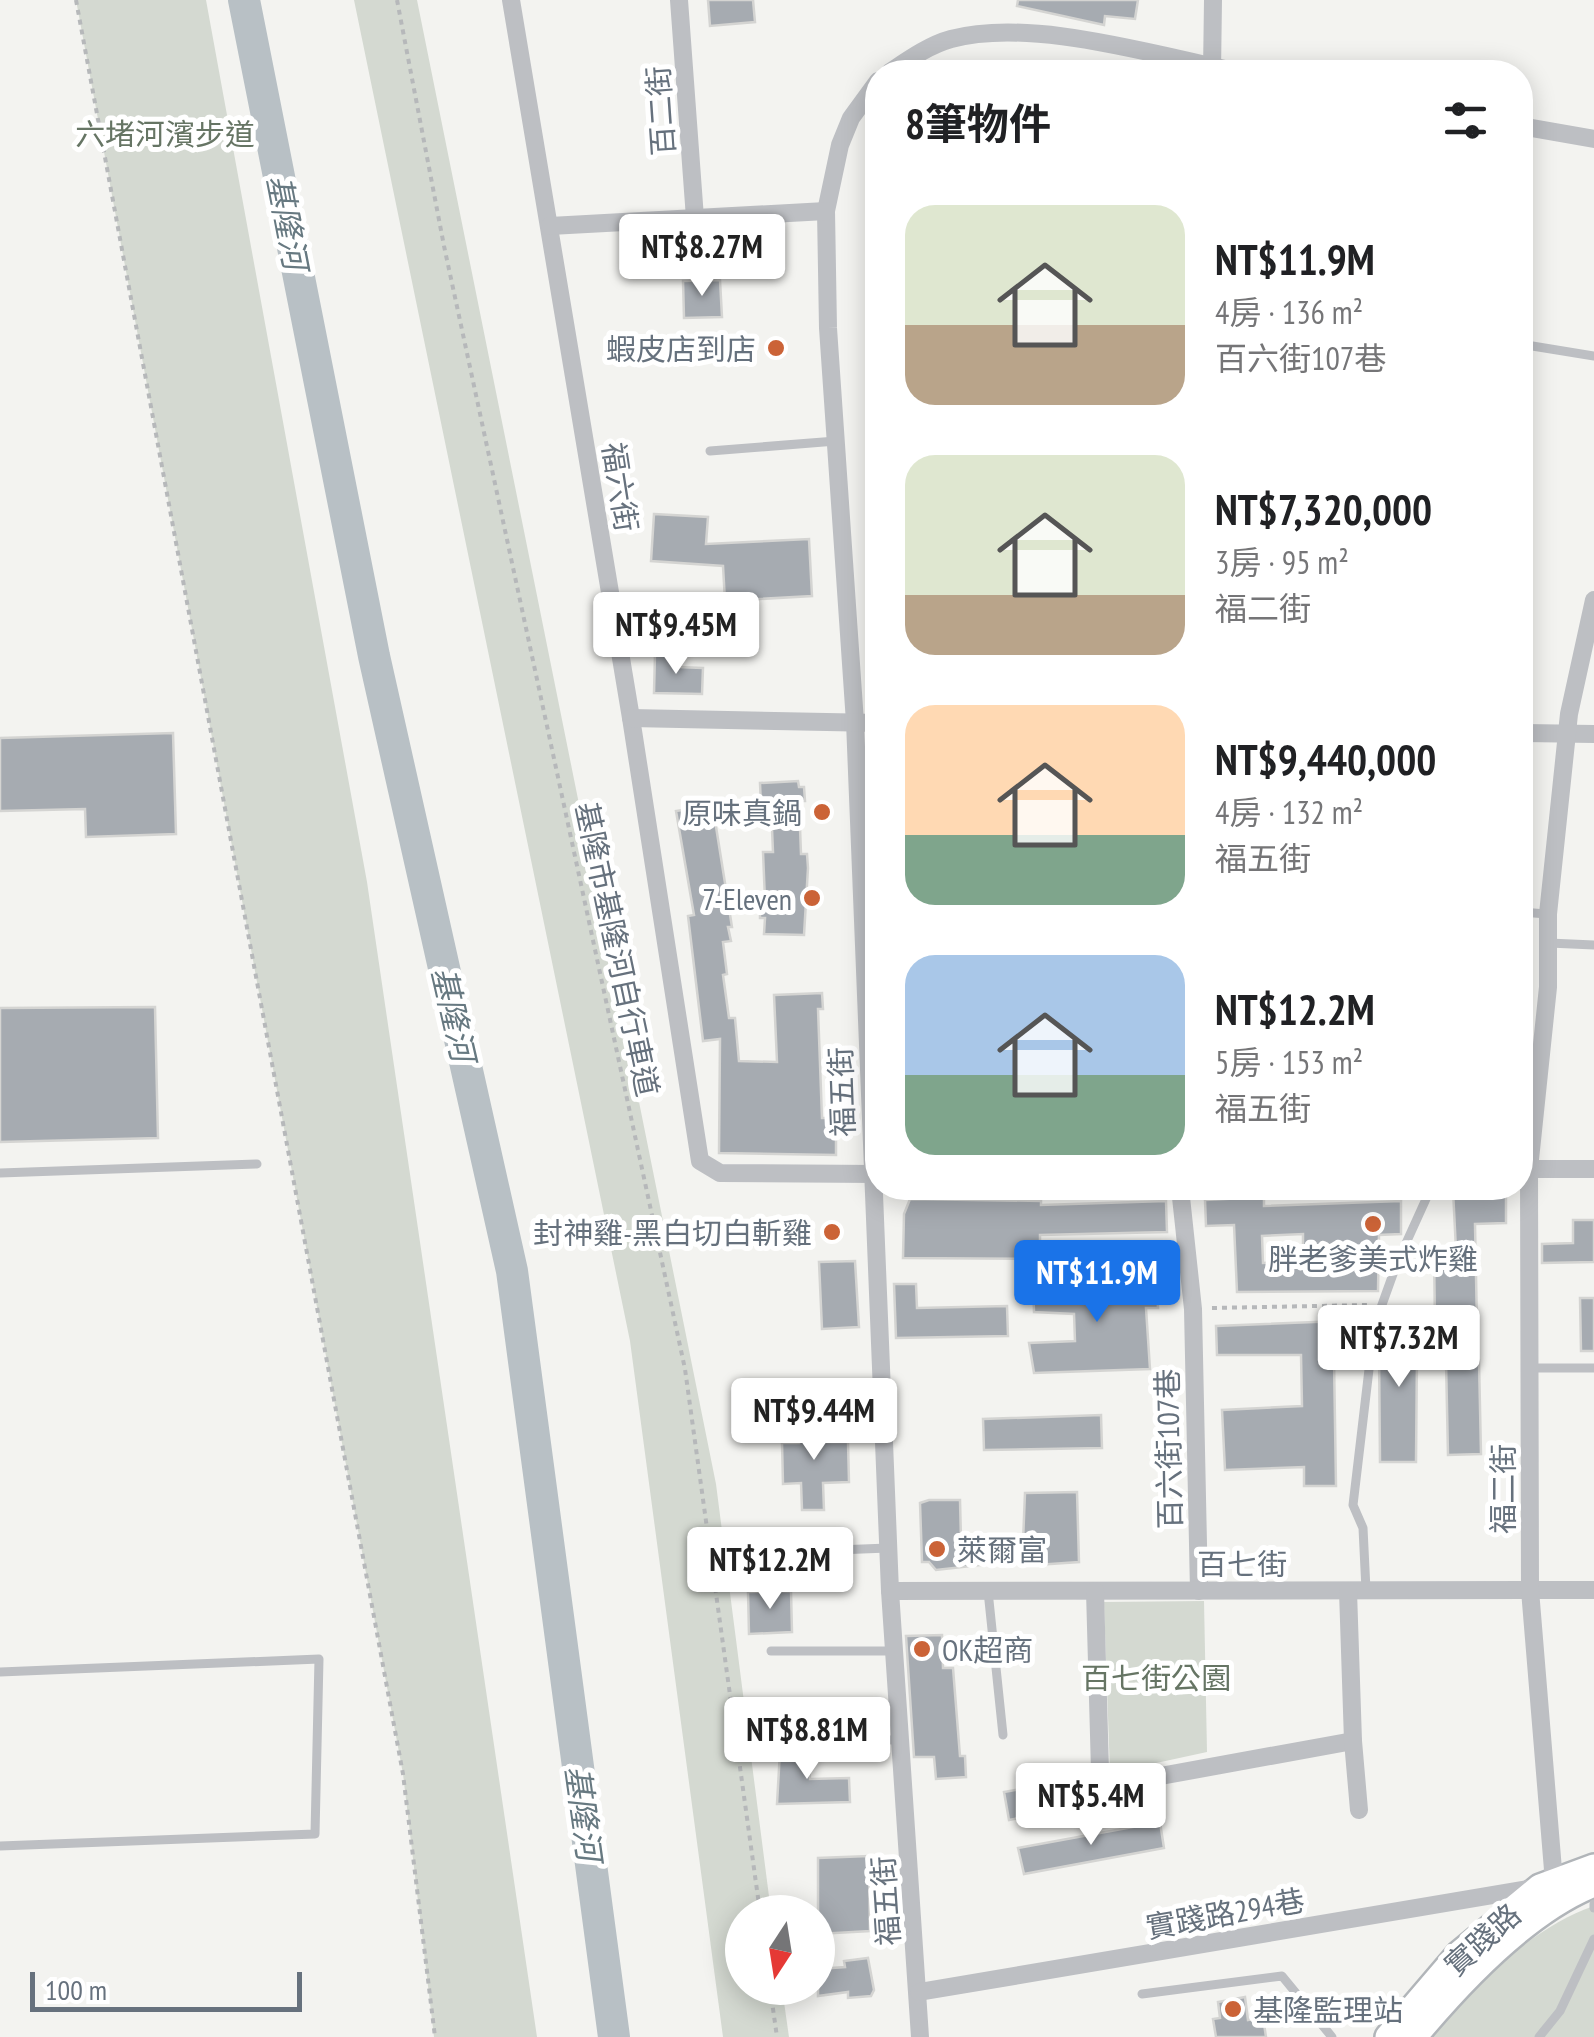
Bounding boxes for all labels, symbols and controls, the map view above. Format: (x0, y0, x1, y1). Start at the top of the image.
street label: 百二街 (637, 65, 683, 157)
icon: filters (1438, 93, 1493, 148)
text: 8筆物件 (905, 96, 1051, 151)
park label: 六堵河濱步道 (75, 114, 255, 153)
water label: 基隆河 (258, 171, 319, 279)
pin: NT$8.27M (599, 214, 805, 299)
text: NT$8.27M (641, 225, 763, 267)
text: NT$11.9M (1215, 232, 1375, 287)
icon: home (985, 245, 1105, 365)
text: 4房 · 136 m² (1215, 291, 1363, 333)
place label: 蝦皮店到店 (606, 329, 756, 368)
marker: 蝦皮店到店 (765, 337, 787, 359)
text: 百六街107巷 (1215, 337, 1386, 379)
street label: 福六街 (595, 440, 647, 534)
text: NT$7,320,000 (1215, 482, 1432, 537)
icon: home (985, 495, 1105, 615)
text: 3房 · 95 m² (1215, 541, 1349, 583)
text: 福二街 (1215, 587, 1311, 629)
pin: NT$9.45M (573, 592, 779, 677)
text: NT$9.45M (615, 603, 737, 645)
text: NT$9,440,000 (1215, 732, 1436, 787)
icon: home (985, 745, 1105, 865)
text: 4房 · 132 m² (1215, 791, 1363, 833)
place label: 原味真鍋 (682, 793, 802, 832)
street label: 基隆市基隆河自行車道 (568, 798, 668, 1100)
marker: 原味真鍋 (811, 801, 833, 823)
text: 福五街 (1215, 837, 1311, 879)
place label: 7-Eleven (702, 879, 792, 918)
marker: 7-Eleven (801, 887, 823, 909)
water label: 基隆河 (423, 962, 487, 1071)
text: NT$12.2M (1215, 982, 1375, 1037)
icon: home (985, 995, 1105, 1115)
text: 5房 · 153 m² (1215, 1041, 1363, 1083)
street label: 福五街 (820, 1046, 862, 1138)
text: 福五街 (1215, 1087, 1311, 1129)
place label: 封神雞-黑白切白斬雞 (533, 1213, 812, 1252)
marker: 胖老爹美式炸雞 (1362, 1213, 1384, 1235)
marker: 封神雞-黑白切白斬雞 (821, 1221, 843, 1243)
place label: 胖老爹美式炸雞 (1268, 1239, 1478, 1278)
pin: NT$11.9M (994, 1240, 1200, 1325)
text: NT$11.9M (1036, 1251, 1158, 1293)
pin: NT$7.32M (1296, 1305, 1502, 1390)
text: NT$7.32M (1340, 1316, 1458, 1358)
street label: 百六街107巷 (1147, 1368, 1189, 1530)
pin: NT$9.44M (711, 1378, 917, 1463)
text: NT$9.44M (753, 1389, 875, 1431)
street label: 福二街 (1483, 1444, 1522, 1534)
pin: NT$12.2M (667, 1527, 873, 1612)
place label: 萊爾富 (957, 1530, 1047, 1569)
text: NT$12.2M (709, 1538, 831, 1580)
marker: 萊爾富 (926, 1538, 948, 1560)
street label: 百七街 (1197, 1544, 1287, 1583)
place label: OK超商 (942, 1630, 1033, 1669)
marker: OK超商 (911, 1638, 933, 1660)
park label: 百七街公園 (1081, 1658, 1231, 1697)
pin: NT$8.81M (704, 1697, 910, 1782)
text: NT$8.81M (746, 1708, 868, 1750)
water label: 基隆河 (557, 1763, 612, 1869)
pin: NT$5.4M (999, 1763, 1183, 1848)
text: NT$5.4M (1038, 1774, 1144, 1816)
street label: 福五街 (862, 1855, 908, 1947)
street label: 實踐路294巷 (1143, 1880, 1307, 1946)
street label: 實踐路 (1436, 1894, 1528, 1984)
north arrow (725, 1895, 835, 2005)
map controls (725, 1895, 835, 2005)
scale bar (30, 1967, 302, 2012)
text: 100 m (45, 1971, 107, 2008)
place label: 基隆監理站 (1253, 1990, 1403, 2029)
marker: 基隆監理站 (1222, 1998, 1244, 2020)

